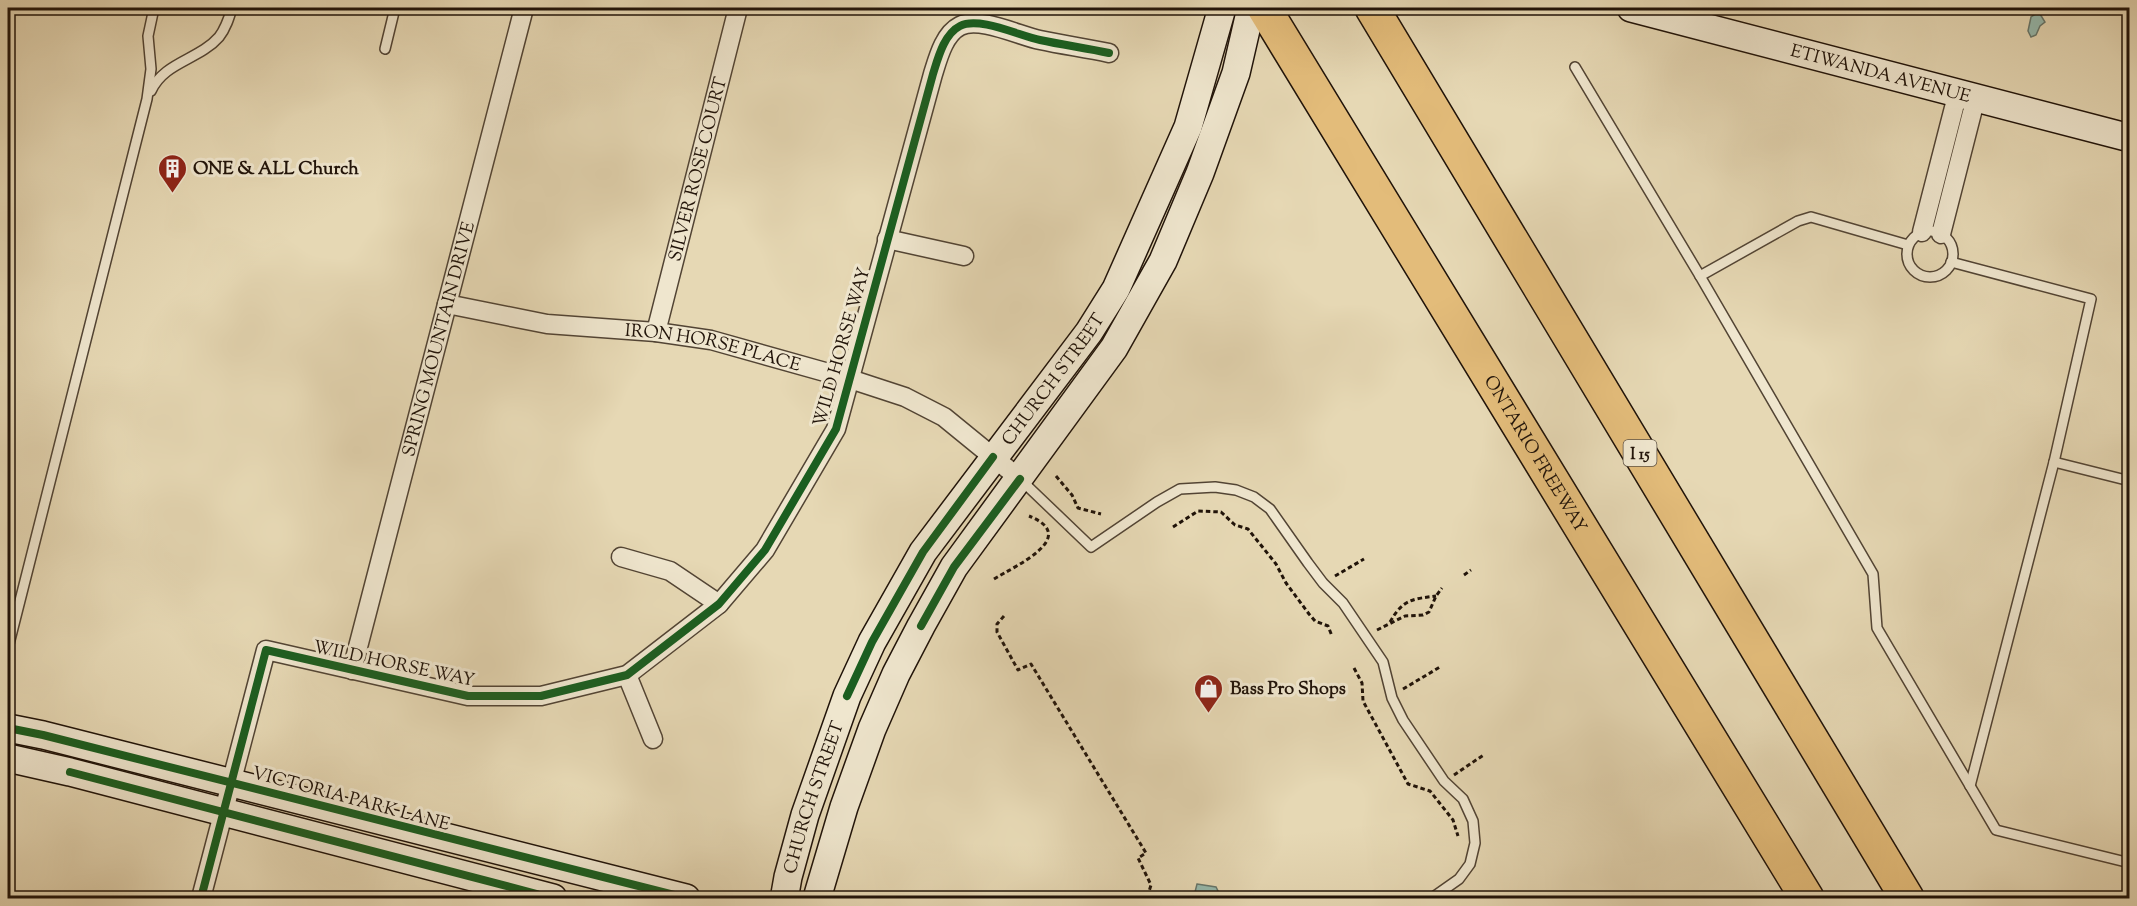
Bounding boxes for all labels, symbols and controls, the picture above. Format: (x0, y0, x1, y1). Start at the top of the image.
street label: ETIWANDA AVENUE (1787, 39, 1973, 111)
street label: SILVER ROSE COURT (663, 74, 735, 265)
building icon: ONE & ALL Church (156, 152, 188, 194)
place label: ONE & ALL Church (193, 157, 359, 183)
street label: SPRING MOUNTAIN DRIVE (397, 219, 483, 460)
street label: WILD HORSE WAY (808, 265, 878, 430)
street label: CHURCH STREET (996, 309, 1113, 452)
street label: IRON HORSE PLACE (624, 319, 804, 380)
street label: ONTARIO FREEWAY (1476, 371, 1592, 538)
road number: I 15 (1624, 440, 1656, 466)
street label: WILD HORSE WAY (310, 635, 477, 695)
shop icon: Bass Pro Shops (1193, 672, 1225, 714)
place label: Bass Pro Shops (1230, 677, 1346, 703)
street label: CHURCH STREET (778, 718, 852, 877)
street label: VICTORIA PARK LANE (249, 761, 452, 839)

